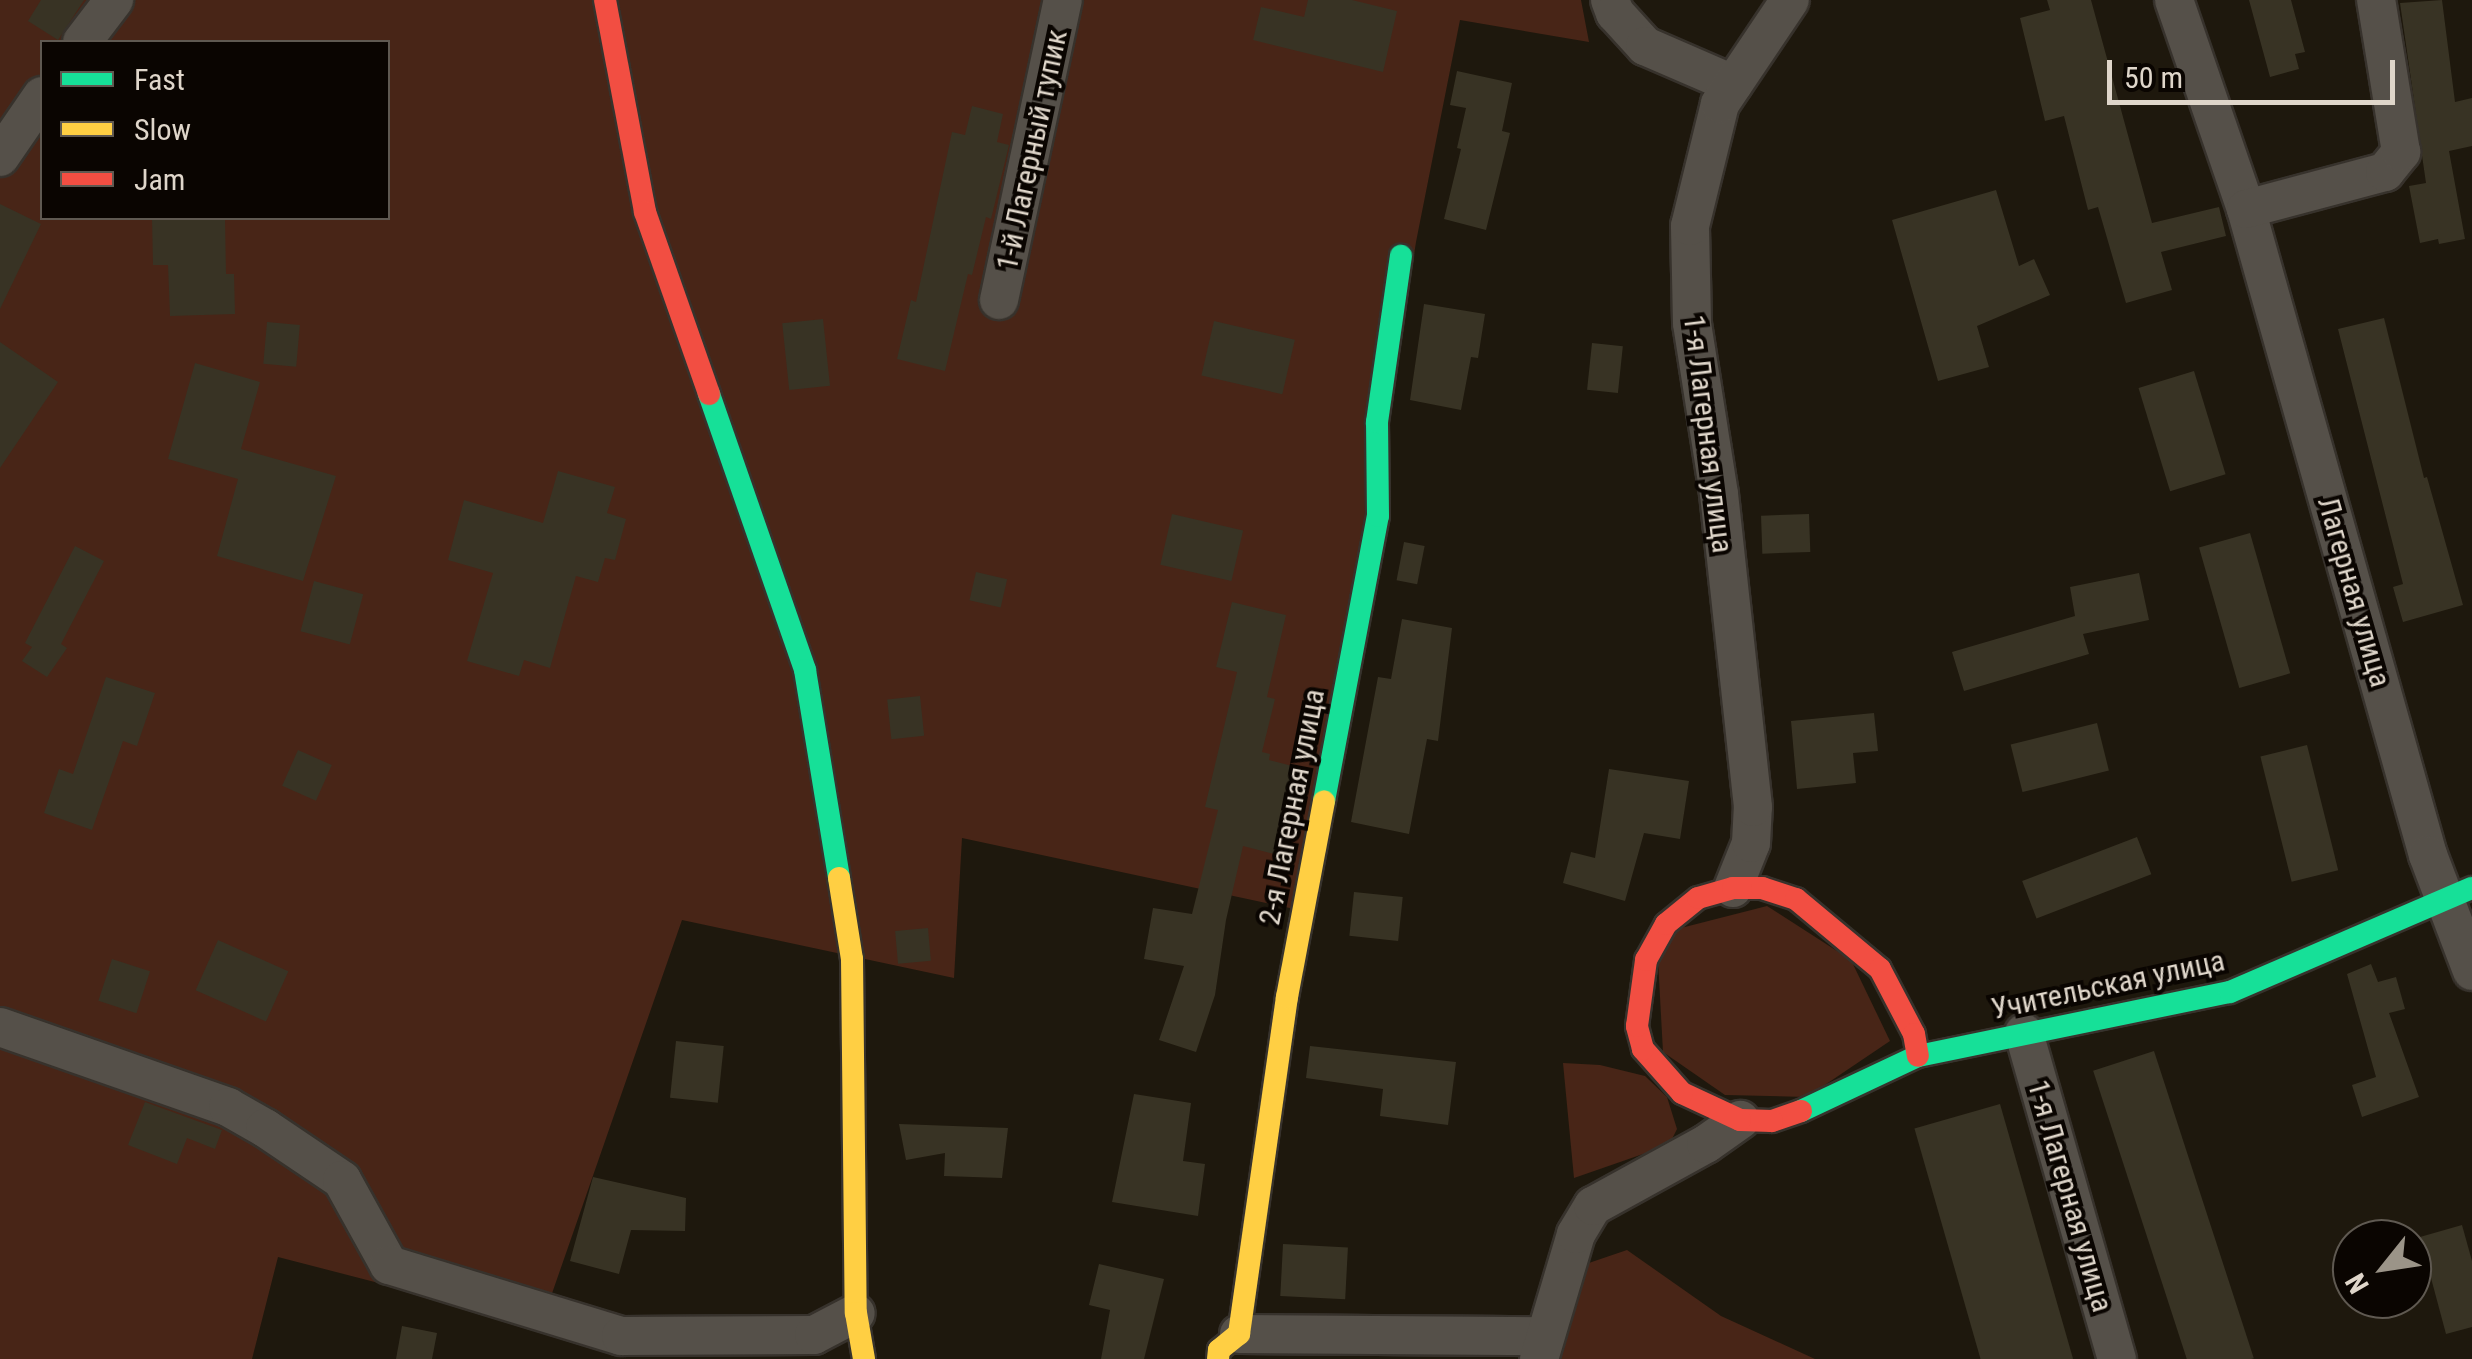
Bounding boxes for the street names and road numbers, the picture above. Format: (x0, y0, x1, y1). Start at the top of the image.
street label: 1-й Лагерный тупик (989, 26, 1075, 274)
street label: 1-я Лагерная улица (1676, 313, 1740, 555)
street label: Лагерная улица (2310, 493, 2398, 691)
street label: 2-я Лагерная улица (1251, 686, 1333, 928)
street label: Учительская улица (1988, 943, 2228, 1027)
street label: 1-я Лагерная улица (2020, 1076, 2120, 1316)

